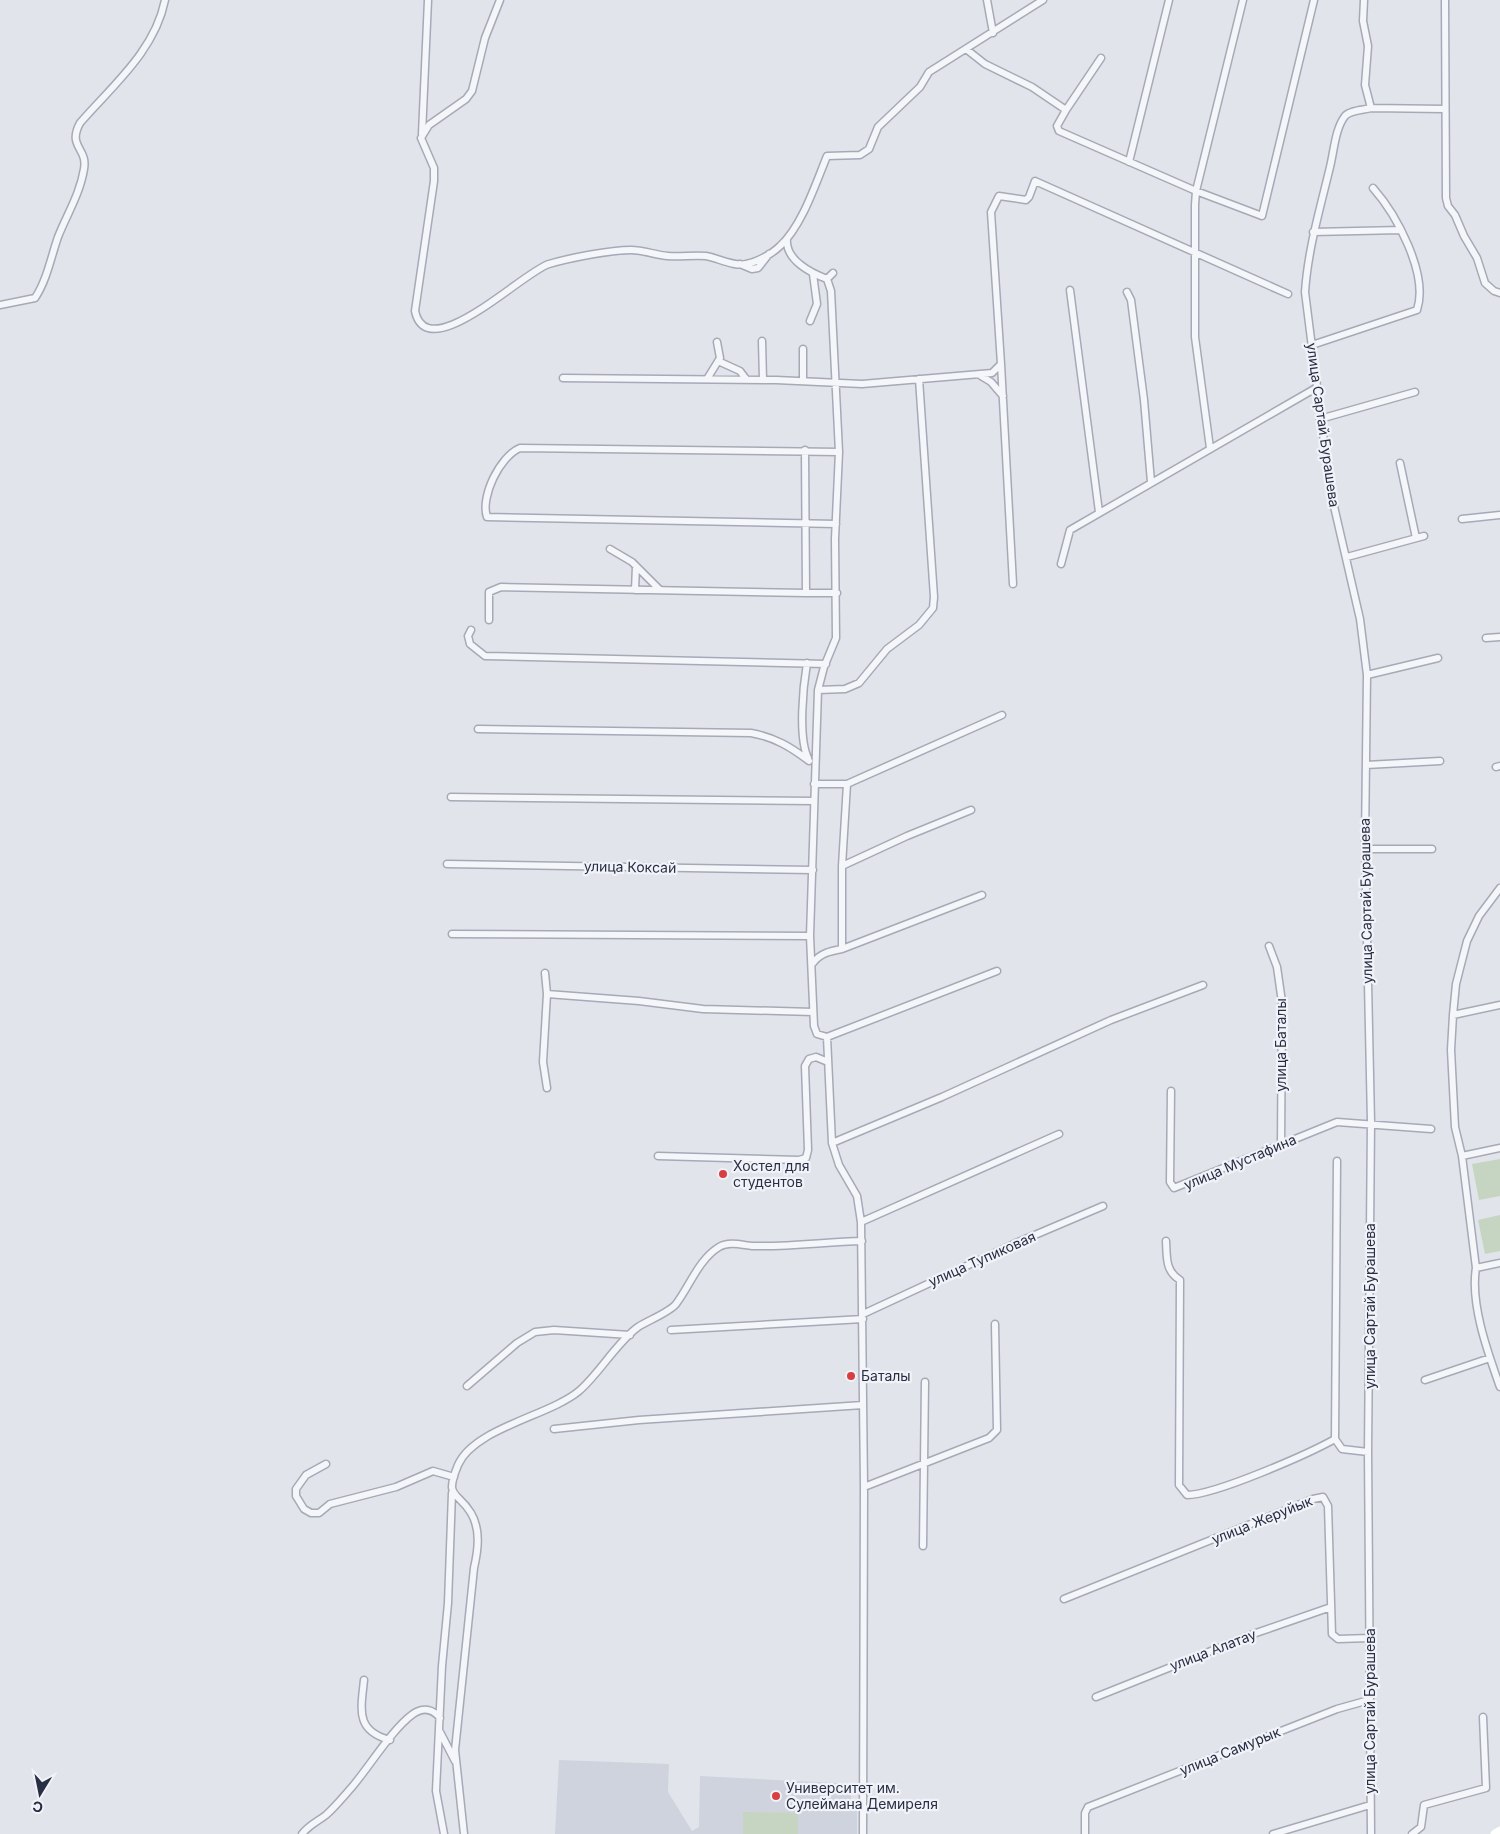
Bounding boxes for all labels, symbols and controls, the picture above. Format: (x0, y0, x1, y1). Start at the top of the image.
street label: улица Сартай Бурашева (1304, 342, 1343, 508)
street label: улица Сартай Бурашева (1356, 818, 1375, 984)
street label: улица Коксай (584, 857, 676, 876)
street label: улица Баталы (1272, 998, 1289, 1092)
street label: улица Мустафина (1181, 1130, 1299, 1193)
place label: Хостел для студентов (733, 1157, 810, 1190)
marker: Хостел для студентов (717, 1168, 729, 1180)
street label: улица Сартай Бурашева (1361, 1223, 1378, 1389)
street label: улица Тупиковая (926, 1227, 1038, 1290)
place label: Баталы (861, 1367, 911, 1384)
marker: Баталы (845, 1370, 857, 1382)
street label: улица Жеруйык (1209, 1491, 1315, 1548)
street label: улица Алатау (1167, 1625, 1259, 1674)
street label: улица Сартай Бурашева (1361, 1628, 1378, 1794)
street label: улица Самурык (1177, 1722, 1283, 1778)
north arrow (15, 1769, 65, 1819)
place label: Университет им. Сулеймана Демиреля (786, 1779, 938, 1812)
marker: Университет им. Сулеймана Демиреля (770, 1790, 782, 1802)
text: С (31, 1798, 44, 1817)

